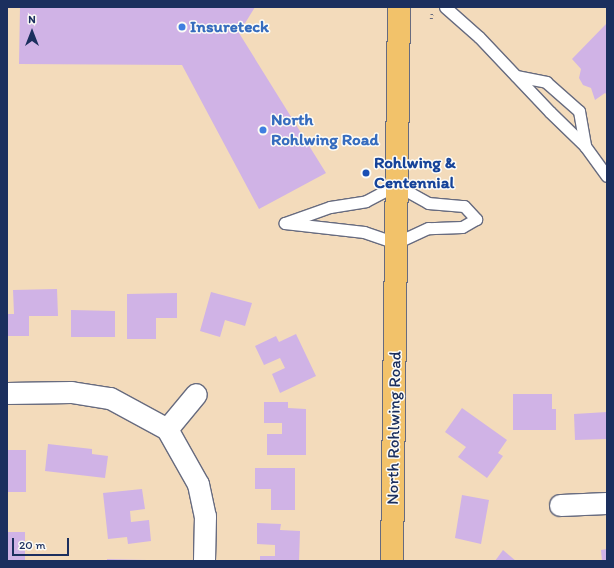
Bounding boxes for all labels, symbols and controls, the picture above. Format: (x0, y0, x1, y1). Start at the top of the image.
north arrow (12, 12, 52, 52)
text: N (28, 13, 36, 26)
place label: Insureteck (190, 17, 269, 37)
marker: Insureteck (177, 22, 187, 32)
place label: North Rohlwing Road (271, 110, 378, 150)
marker: North Rohlwing Road (258, 125, 268, 135)
place label: Rohlwing & Centennial (374, 153, 456, 193)
marker: Rohlwing & Centennial (361, 168, 371, 178)
street label: North Rohlwing Road (382, 351, 406, 505)
scale bar (14, 530, 71, 556)
text: 20 m (19, 538, 46, 552)

